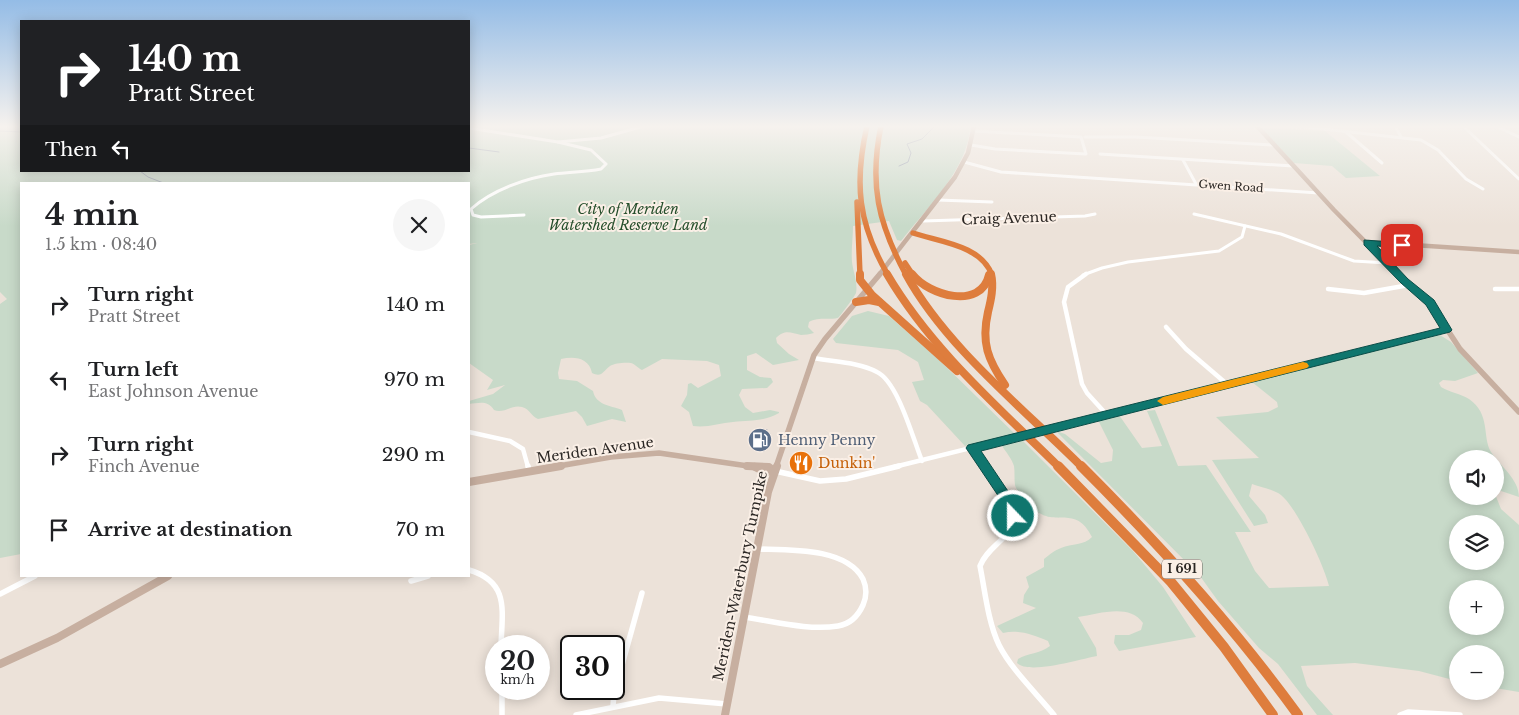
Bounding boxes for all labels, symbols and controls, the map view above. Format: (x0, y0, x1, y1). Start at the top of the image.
text: 140 m (128, 37, 241, 80)
icon: right (45, 40, 110, 105)
text: Pratt Street (128, 80, 255, 107)
icon: left (107, 135, 135, 163)
text: Then (45, 138, 97, 161)
street label: Gwen Road (1198, 177, 1264, 195)
text: 4 min (45, 196, 139, 233)
button: close (393, 199, 445, 251)
park label: City of Meriden Watershed Reserve Land (549, 200, 708, 234)
street label: Craig Avenue (961, 207, 1057, 229)
pin (1381, 224, 1423, 266)
icon: arrive (1388, 231, 1416, 259)
text: 1.5 km · 08:40 (45, 234, 157, 254)
text: Turn right (88, 283, 194, 306)
icon: right (45, 291, 73, 319)
text: 140 m (386, 293, 445, 316)
text: Pratt Street (88, 306, 180, 326)
text: Turn left (88, 358, 179, 381)
icon: left (45, 366, 73, 394)
text: 970 m (384, 368, 445, 391)
text: East Johnson Avenue (88, 381, 258, 401)
fuel station icon: Henny Penny (747, 427, 773, 453)
place label: Henny Penny (778, 431, 875, 449)
text: Turn right (88, 433, 194, 456)
street label: Meriden Avenue (535, 433, 655, 467)
icon: right (45, 441, 73, 469)
text: 290 m (382, 443, 445, 466)
restaurant icon: Dunkin' (788, 450, 814, 476)
map controls (1449, 450, 1504, 700)
button: sound (1449, 450, 1504, 505)
place label: Dunkin' (818, 454, 875, 472)
text: Finch Avenue (88, 456, 200, 476)
street label: Meriden-Waterbury Turnpike (709, 469, 771, 683)
position arrow (986, 489, 1038, 541)
button: layers (1449, 515, 1504, 570)
icon: arrive (45, 516, 73, 544)
text: Arrive at destination (88, 518, 292, 541)
text: 70 m (396, 518, 445, 541)
road number: I 691 (1162, 560, 1202, 578)
button: + (1449, 580, 1504, 635)
speed limit sign: 30 (560, 635, 625, 700)
button: − (1449, 645, 1504, 700)
text: 20 (500, 646, 535, 677)
text: km/h (500, 672, 535, 687)

